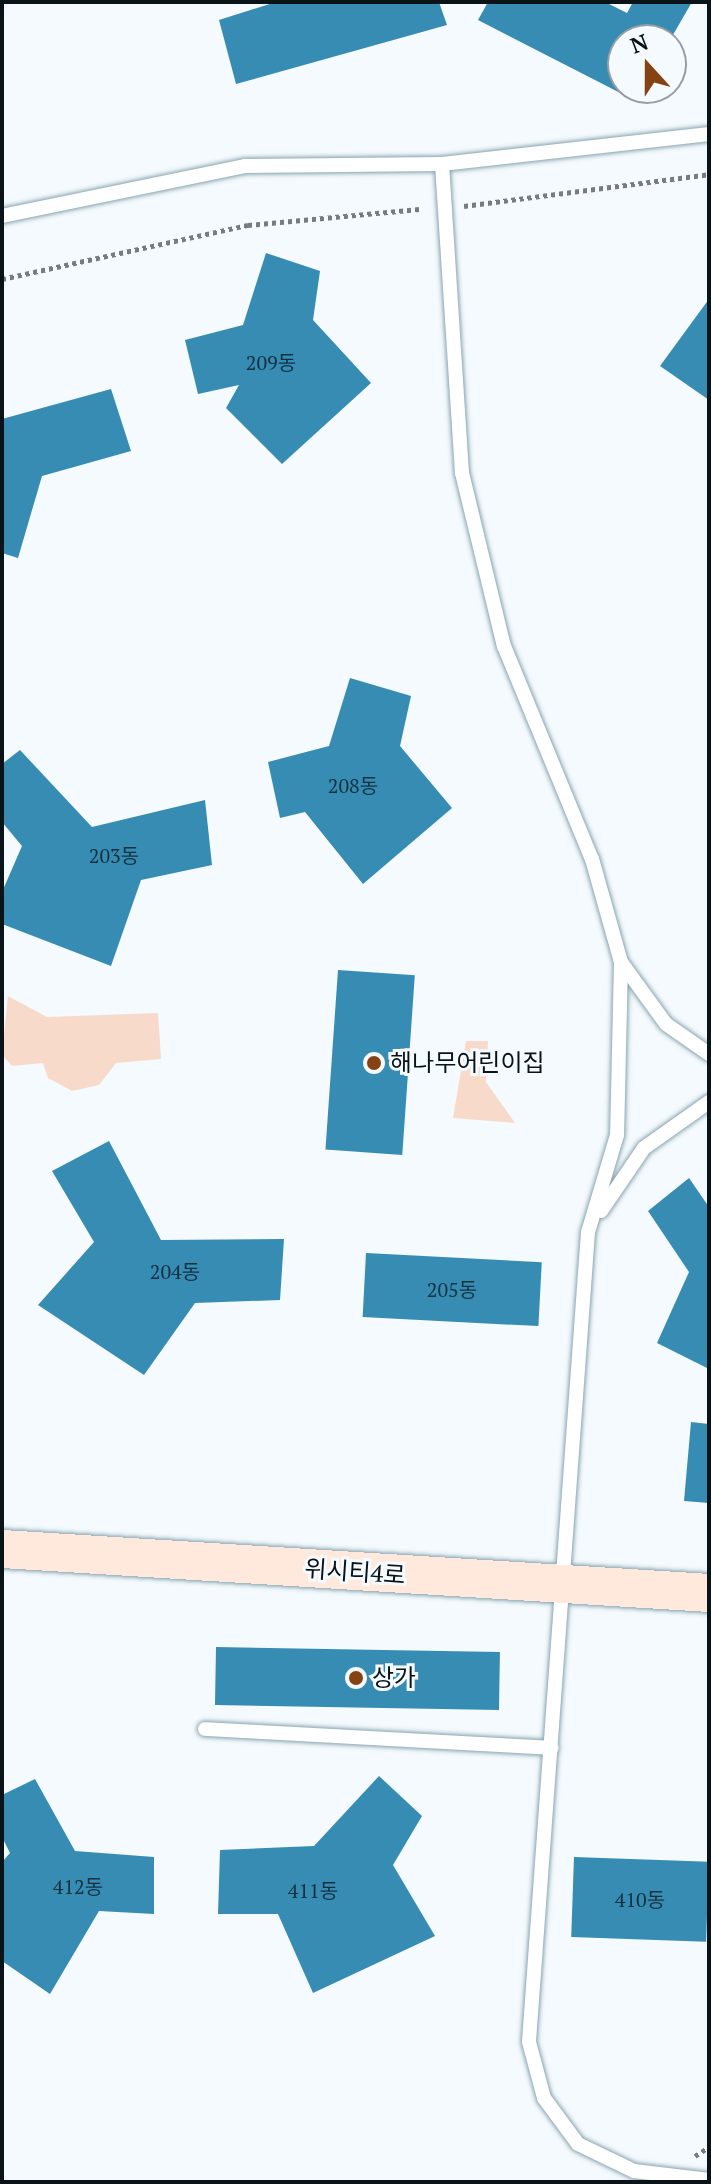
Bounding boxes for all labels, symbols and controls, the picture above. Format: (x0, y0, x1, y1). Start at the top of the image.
north arrow (607, 24, 687, 104)
text: N (626, 26, 652, 60)
house number: 209동 (246, 350, 296, 374)
house number: 208동 (328, 773, 378, 797)
house number: 203동 (89, 843, 139, 867)
place label: 해나무어린이집 (390, 1049, 545, 1077)
marker: 해나무어린이집 (365, 1054, 383, 1072)
house number: 204동 (150, 1259, 200, 1283)
house number: 205동 (427, 1277, 477, 1301)
street label: 위시티4로 (304, 1554, 406, 1590)
place label: 상가 (372, 1664, 416, 1692)
marker: 상가 (347, 1669, 365, 1687)
house number: 412동 (53, 1874, 103, 1898)
house number: 411동 (288, 1878, 338, 1902)
house number: 410동 (615, 1887, 665, 1911)

